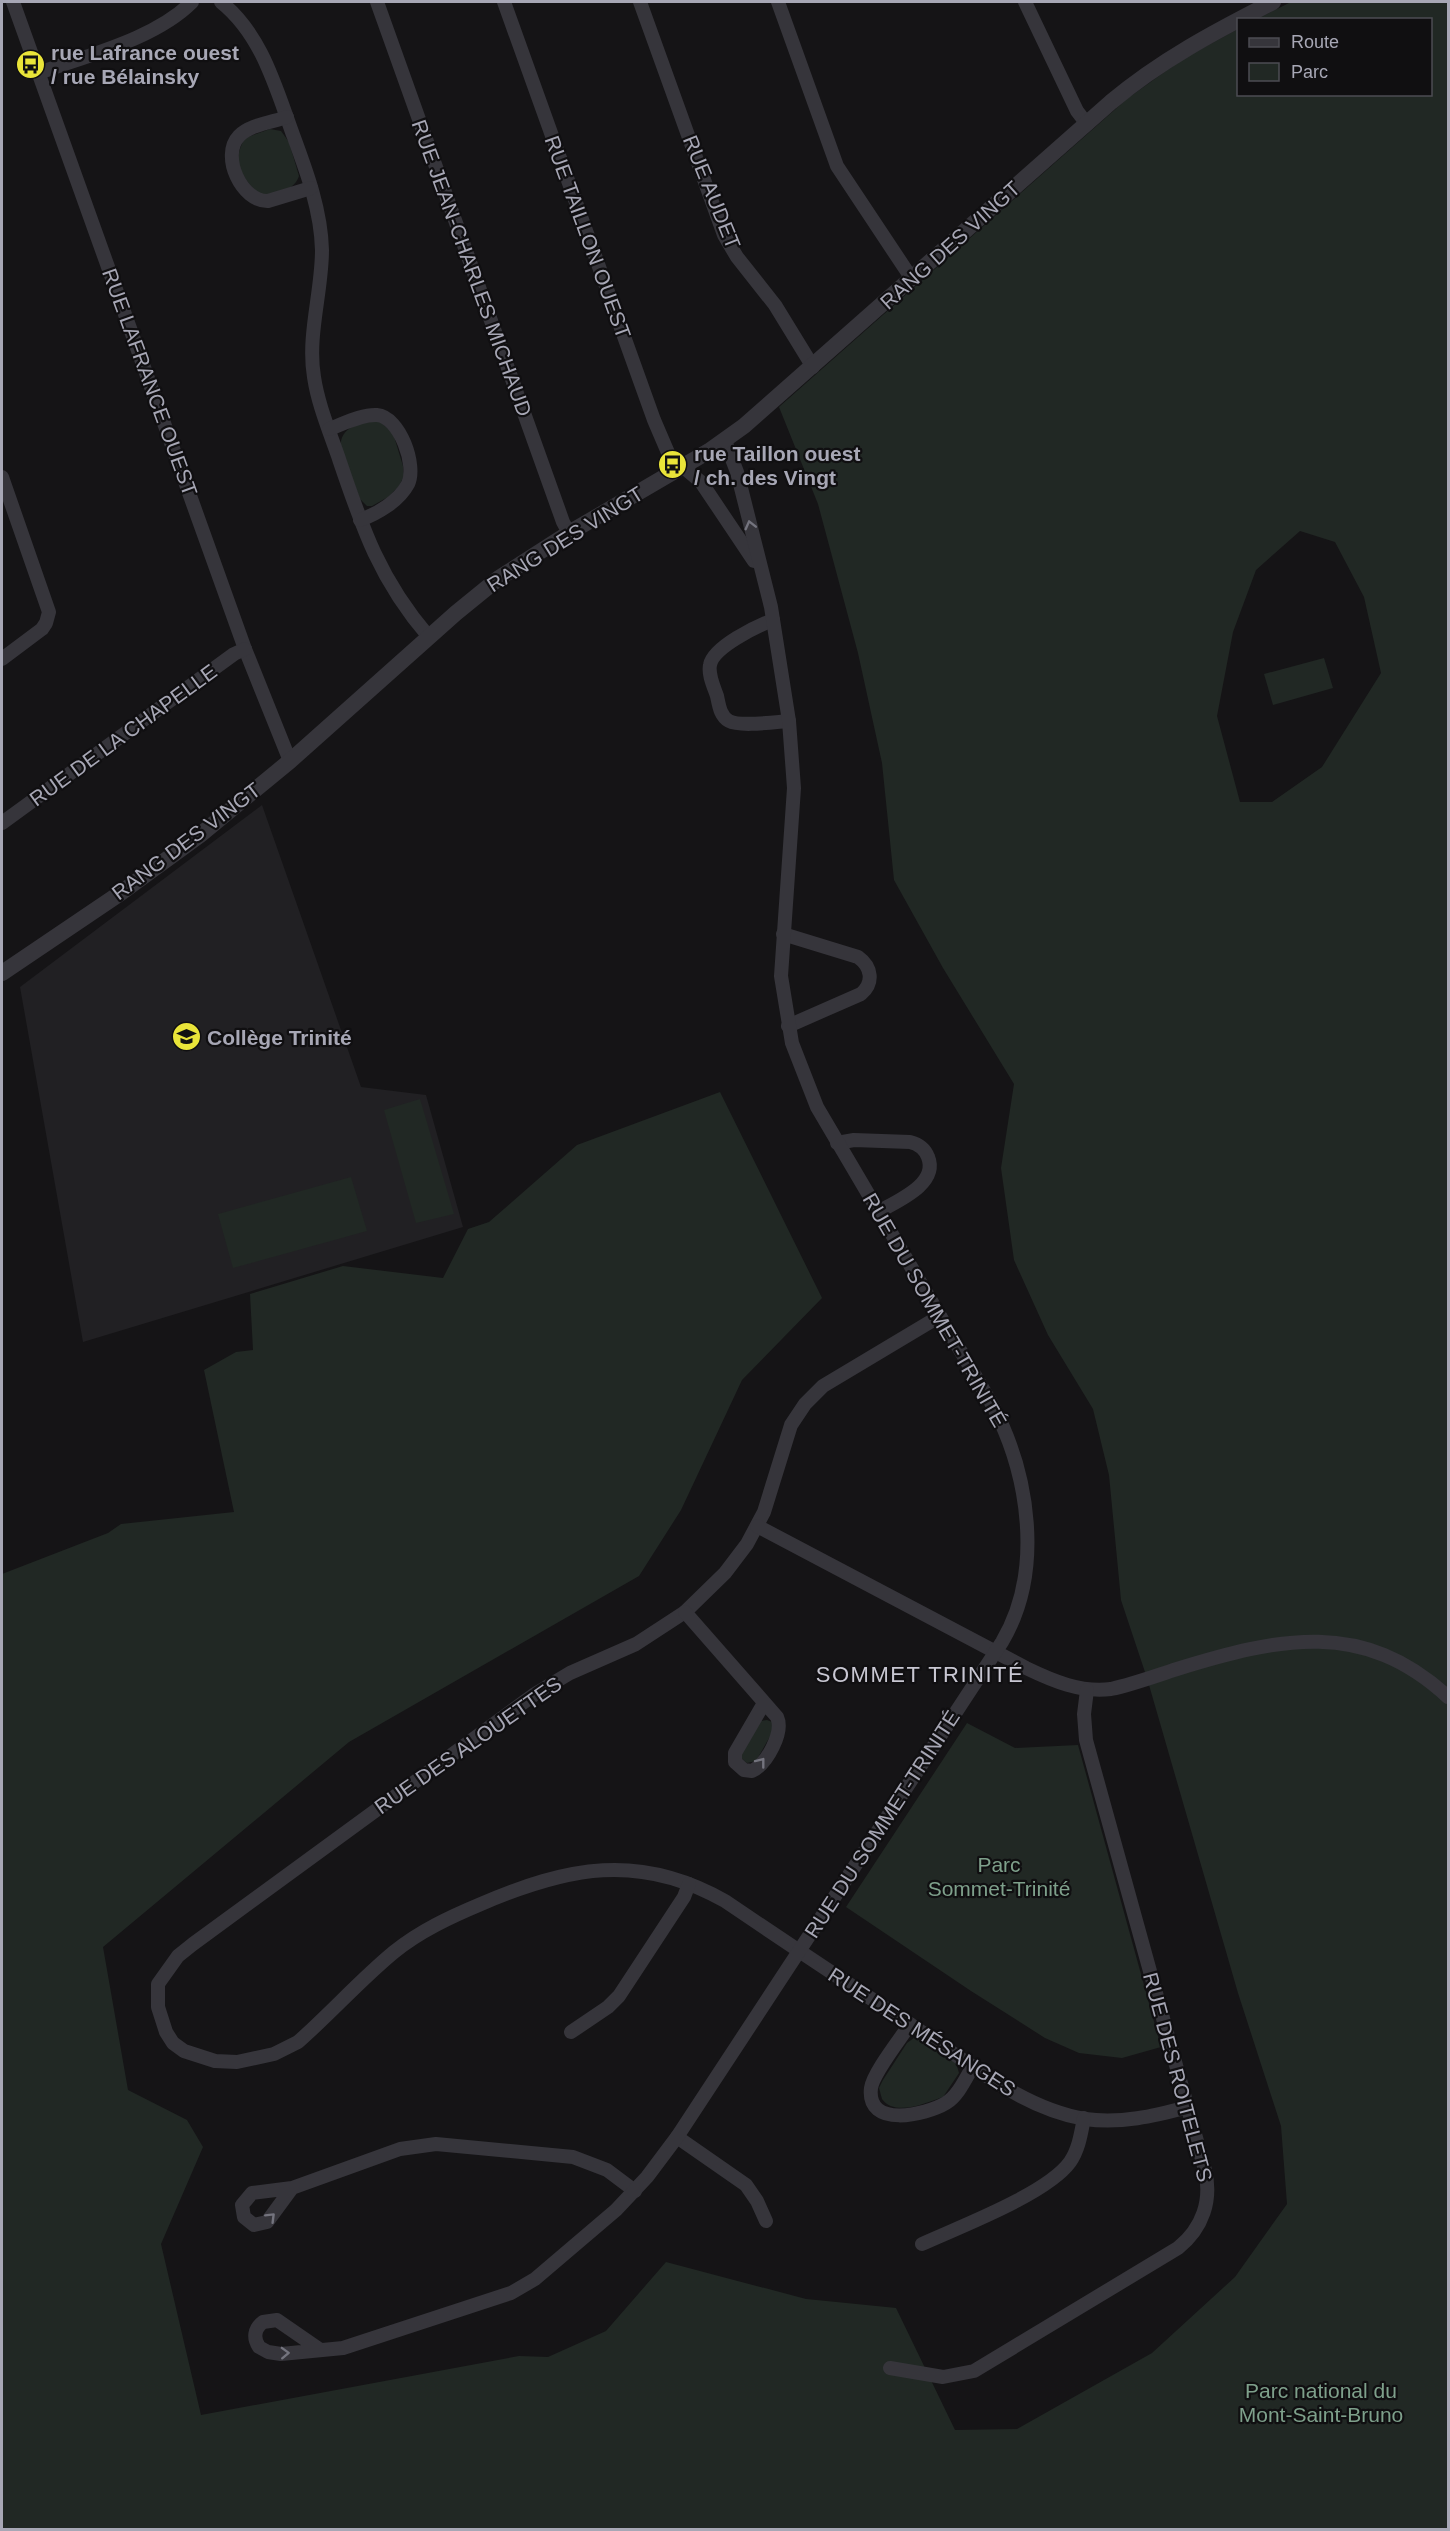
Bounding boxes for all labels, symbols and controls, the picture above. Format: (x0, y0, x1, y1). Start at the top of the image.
legend (1237, 18, 1432, 96)
text: Route (1291, 32, 1339, 52)
place label: rue Lafrance ouest / rue Bélainsky (51, 41, 239, 88)
bus stop icon: rue Lafrance ouest / rue Bélainsky (14, 48, 46, 80)
text: Parc (1291, 62, 1328, 82)
street label: RUE JEAN-CHARLES MICHAUD (408, 117, 536, 419)
street label: RUE AUDET (679, 132, 745, 252)
street label: RUE TAILLON OUEST (541, 133, 635, 342)
street label: RANG DES VINGT (876, 176, 1025, 314)
street label: RUE LAFRANCE OUEST (98, 265, 202, 499)
place label: rue Taillon ouest / ch. des Vingt (694, 442, 860, 489)
bus stop icon: rue Taillon ouest / ch. des Vingt (657, 449, 689, 481)
street label: RANG DES VINGT (483, 482, 647, 596)
one-way arrow (745, 520, 758, 530)
street label: RUE DE LA CHAPELLE (25, 659, 221, 811)
street label: RANG DES VINGT (107, 778, 265, 904)
school or university icon: Collège Trinité (170, 1021, 202, 1053)
place label: Collège Trinité (207, 1026, 352, 1049)
street label: RUE DU SOMMET-TRINITÉ (859, 1189, 1011, 1431)
district label: SOMMET TRINITÉ (816, 1662, 1024, 1687)
street label: RUE DES ALOUETTES (370, 1672, 566, 1818)
street label: RUE DU SOMMET-TRINITÉ (800, 1706, 964, 1942)
one-way arrow (754, 1758, 765, 1769)
park label: Parc Sommet-Trinité (928, 1853, 1070, 1900)
street label: RUE DES MÉSANGES (824, 1963, 1020, 2101)
street label: RUE DES ROITELETS (1139, 1970, 1217, 2184)
one-way arrow (264, 2213, 274, 2224)
one-way arrow (280, 2346, 289, 2359)
park label: Parc national du Mont-Saint-Bruno (1239, 2379, 1403, 2426)

